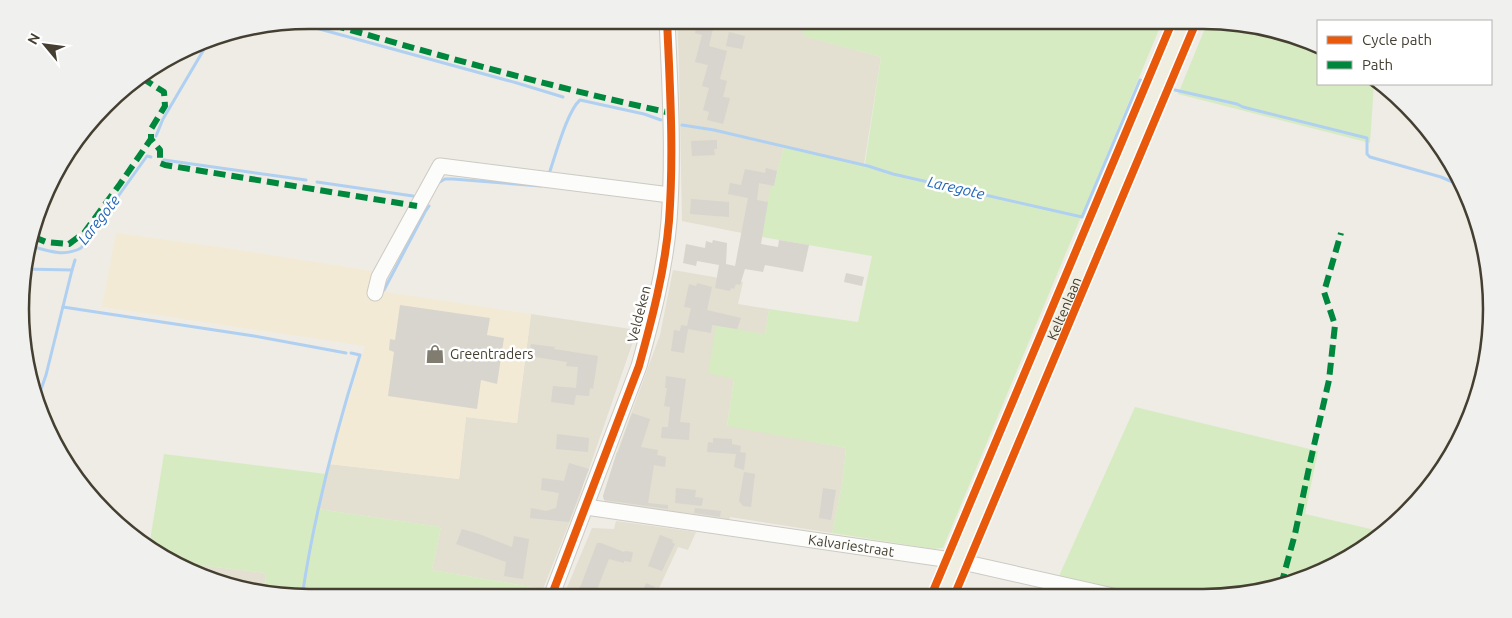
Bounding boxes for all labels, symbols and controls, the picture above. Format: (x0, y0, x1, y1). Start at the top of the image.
north arrow (20, 20, 70, 70)
legend (1317, 20, 1492, 85)
text: N (24, 30, 43, 47)
text: Cycle path (1362, 31, 1432, 48)
text: Path (1362, 56, 1393, 73)
water label: Laregote (926, 173, 987, 202)
water label: Laregote (74, 191, 123, 248)
street label: Keltenlaan (1044, 275, 1085, 343)
street label: Veldeken (624, 284, 654, 344)
shop icon: Greentraders (424, 343, 446, 365)
place label: Greentraders (450, 346, 533, 362)
street label: Kalvariestraat (807, 531, 896, 560)

